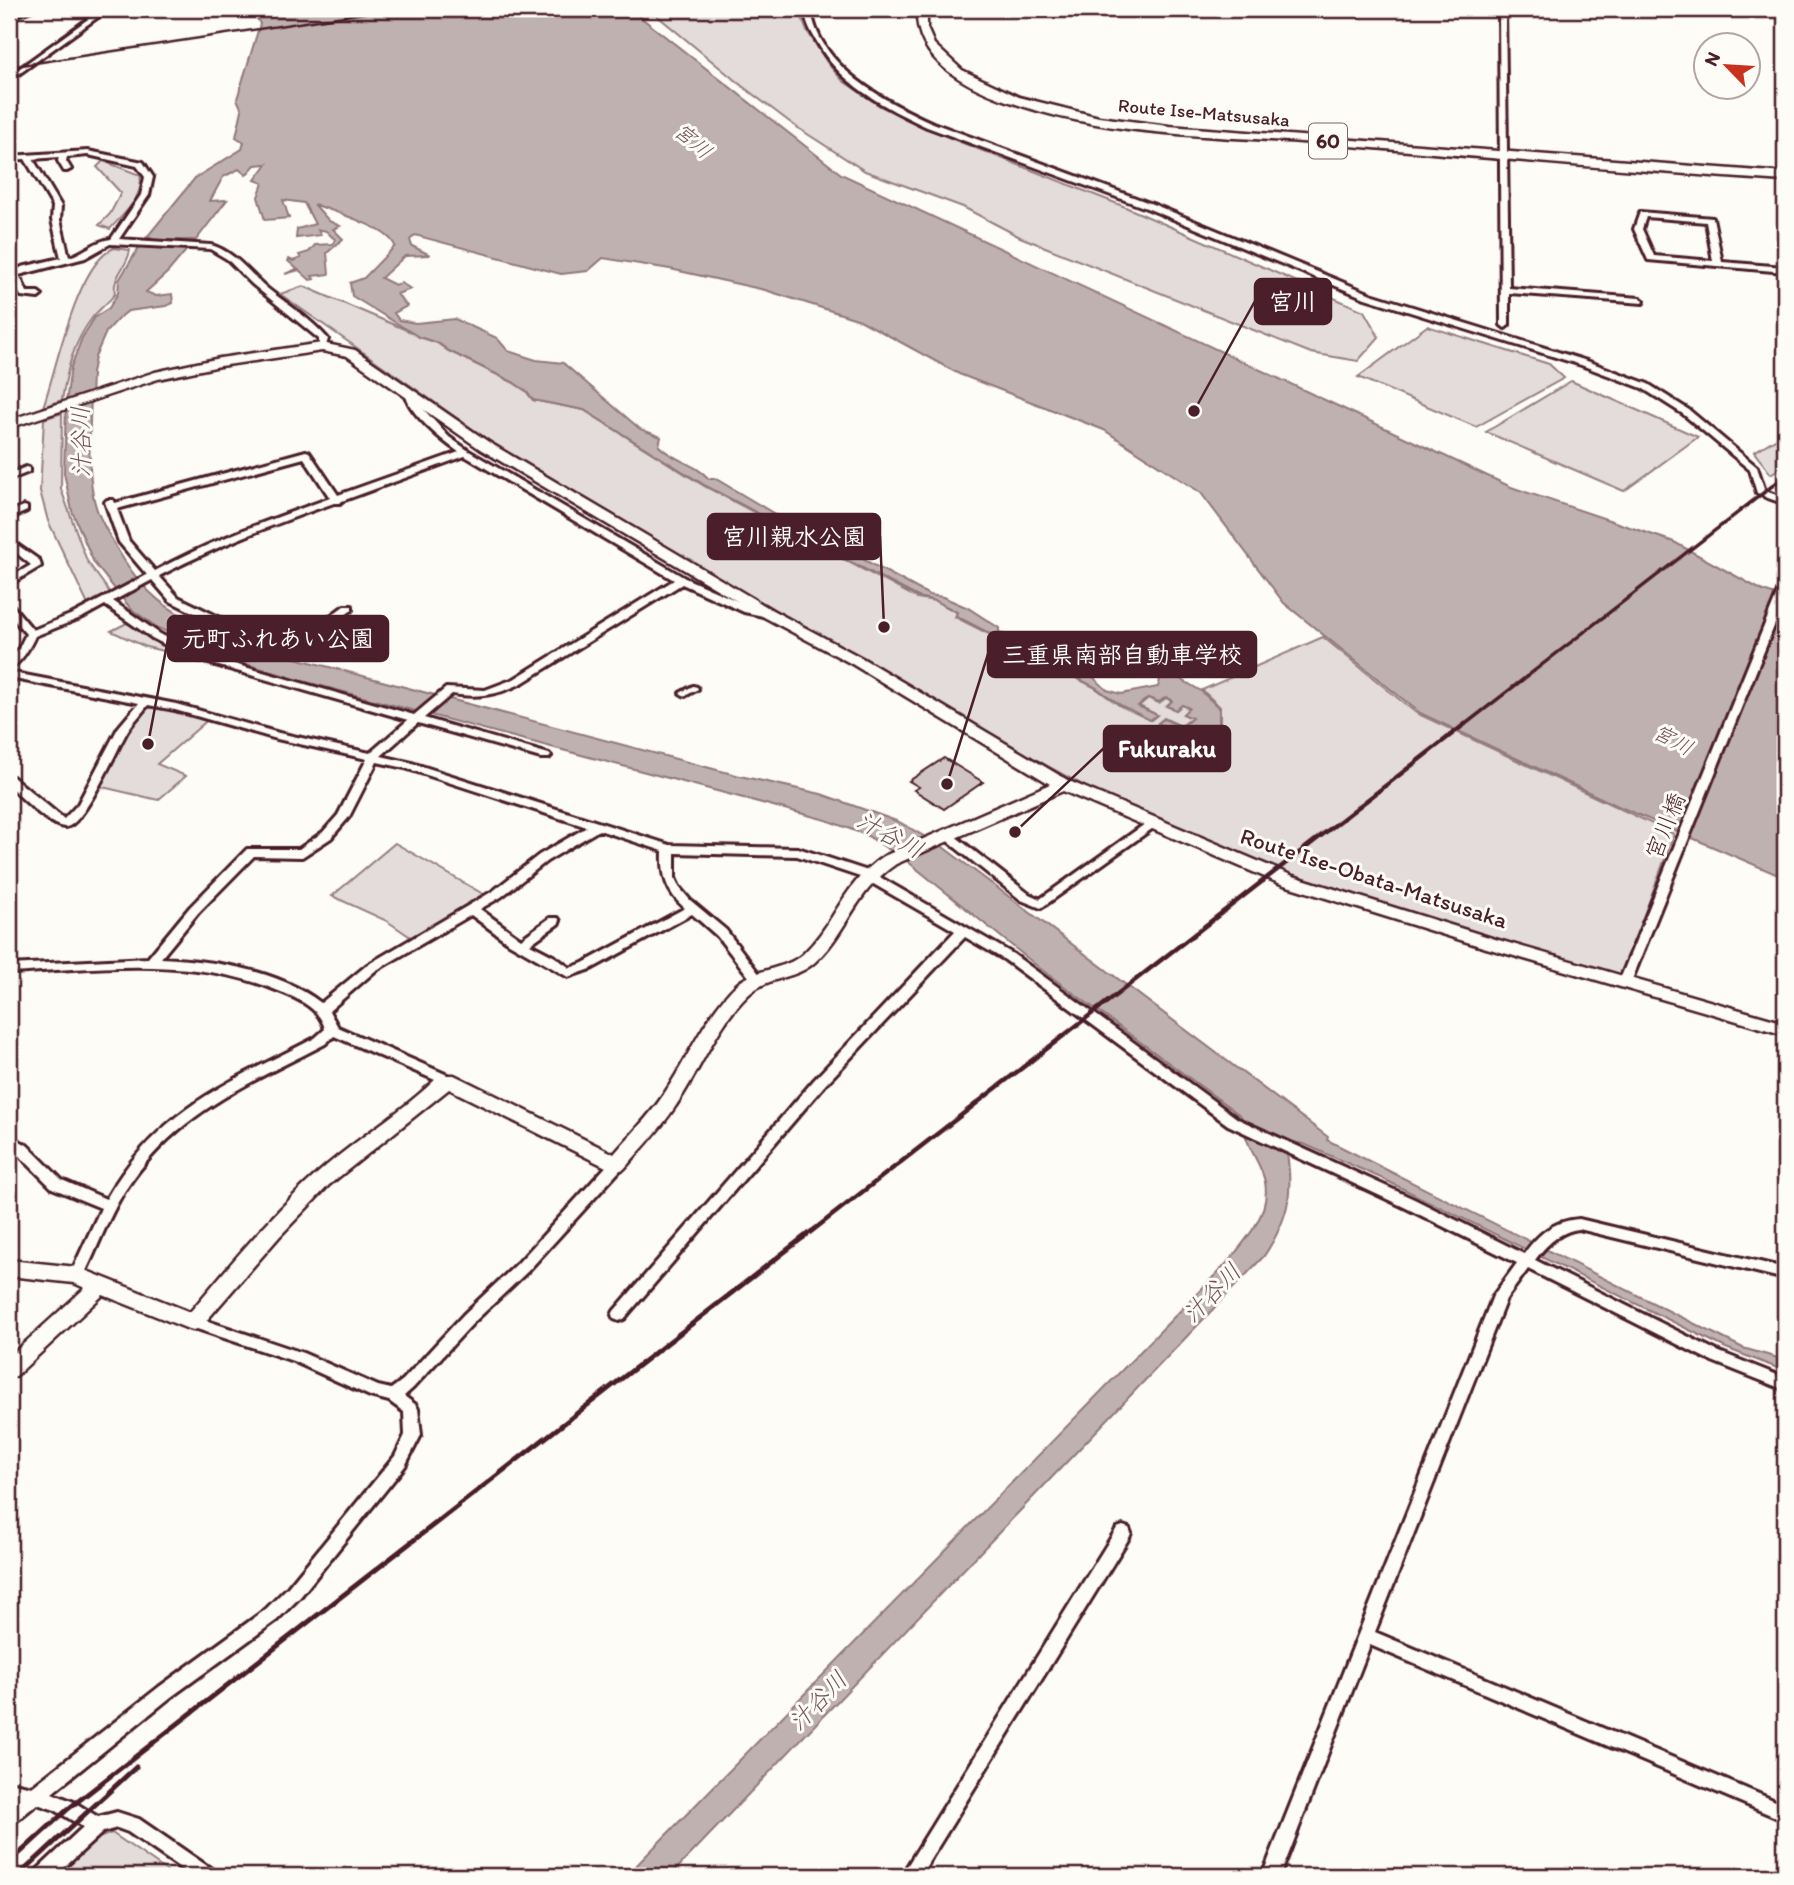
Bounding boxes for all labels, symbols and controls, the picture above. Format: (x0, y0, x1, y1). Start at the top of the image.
north arrow (1692, 32, 1762, 102)
text: N (1699, 48, 1725, 70)
street label: Route Ise-Matsusaka (1117, 94, 1291, 131)
water label: 宮川 (669, 117, 717, 164)
road number: 60 (1309, 124, 1347, 158)
callout: 宮川 (1255, 279, 1331, 324)
text: 宮川 (1269, 287, 1317, 316)
water label: 汁谷川 (65, 406, 96, 478)
callout: 宮川親水公園 (708, 514, 880, 559)
text: 宮川親水公園 (722, 522, 866, 551)
callout: 元町ふれあい公園 (168, 616, 388, 661)
text: 元町ふれあい公園 (182, 624, 374, 653)
callout: 三重県南部自動車学校 (988, 632, 1256, 677)
text: 三重県南部自動車学校 (1002, 640, 1242, 669)
water label: 宮川 (1649, 719, 1698, 760)
callout: Fukuraku (1104, 726, 1230, 771)
text: Fukuraku (1118, 734, 1217, 763)
street label: 宮川橋 (1639, 789, 1691, 863)
water label: 汁谷川 (852, 805, 929, 864)
street label: Route Ise-Obata-Matsusaka (1237, 822, 1511, 934)
water label: 汁谷川 (1176, 1257, 1247, 1329)
water label: 汁谷川 (782, 1665, 853, 1737)

